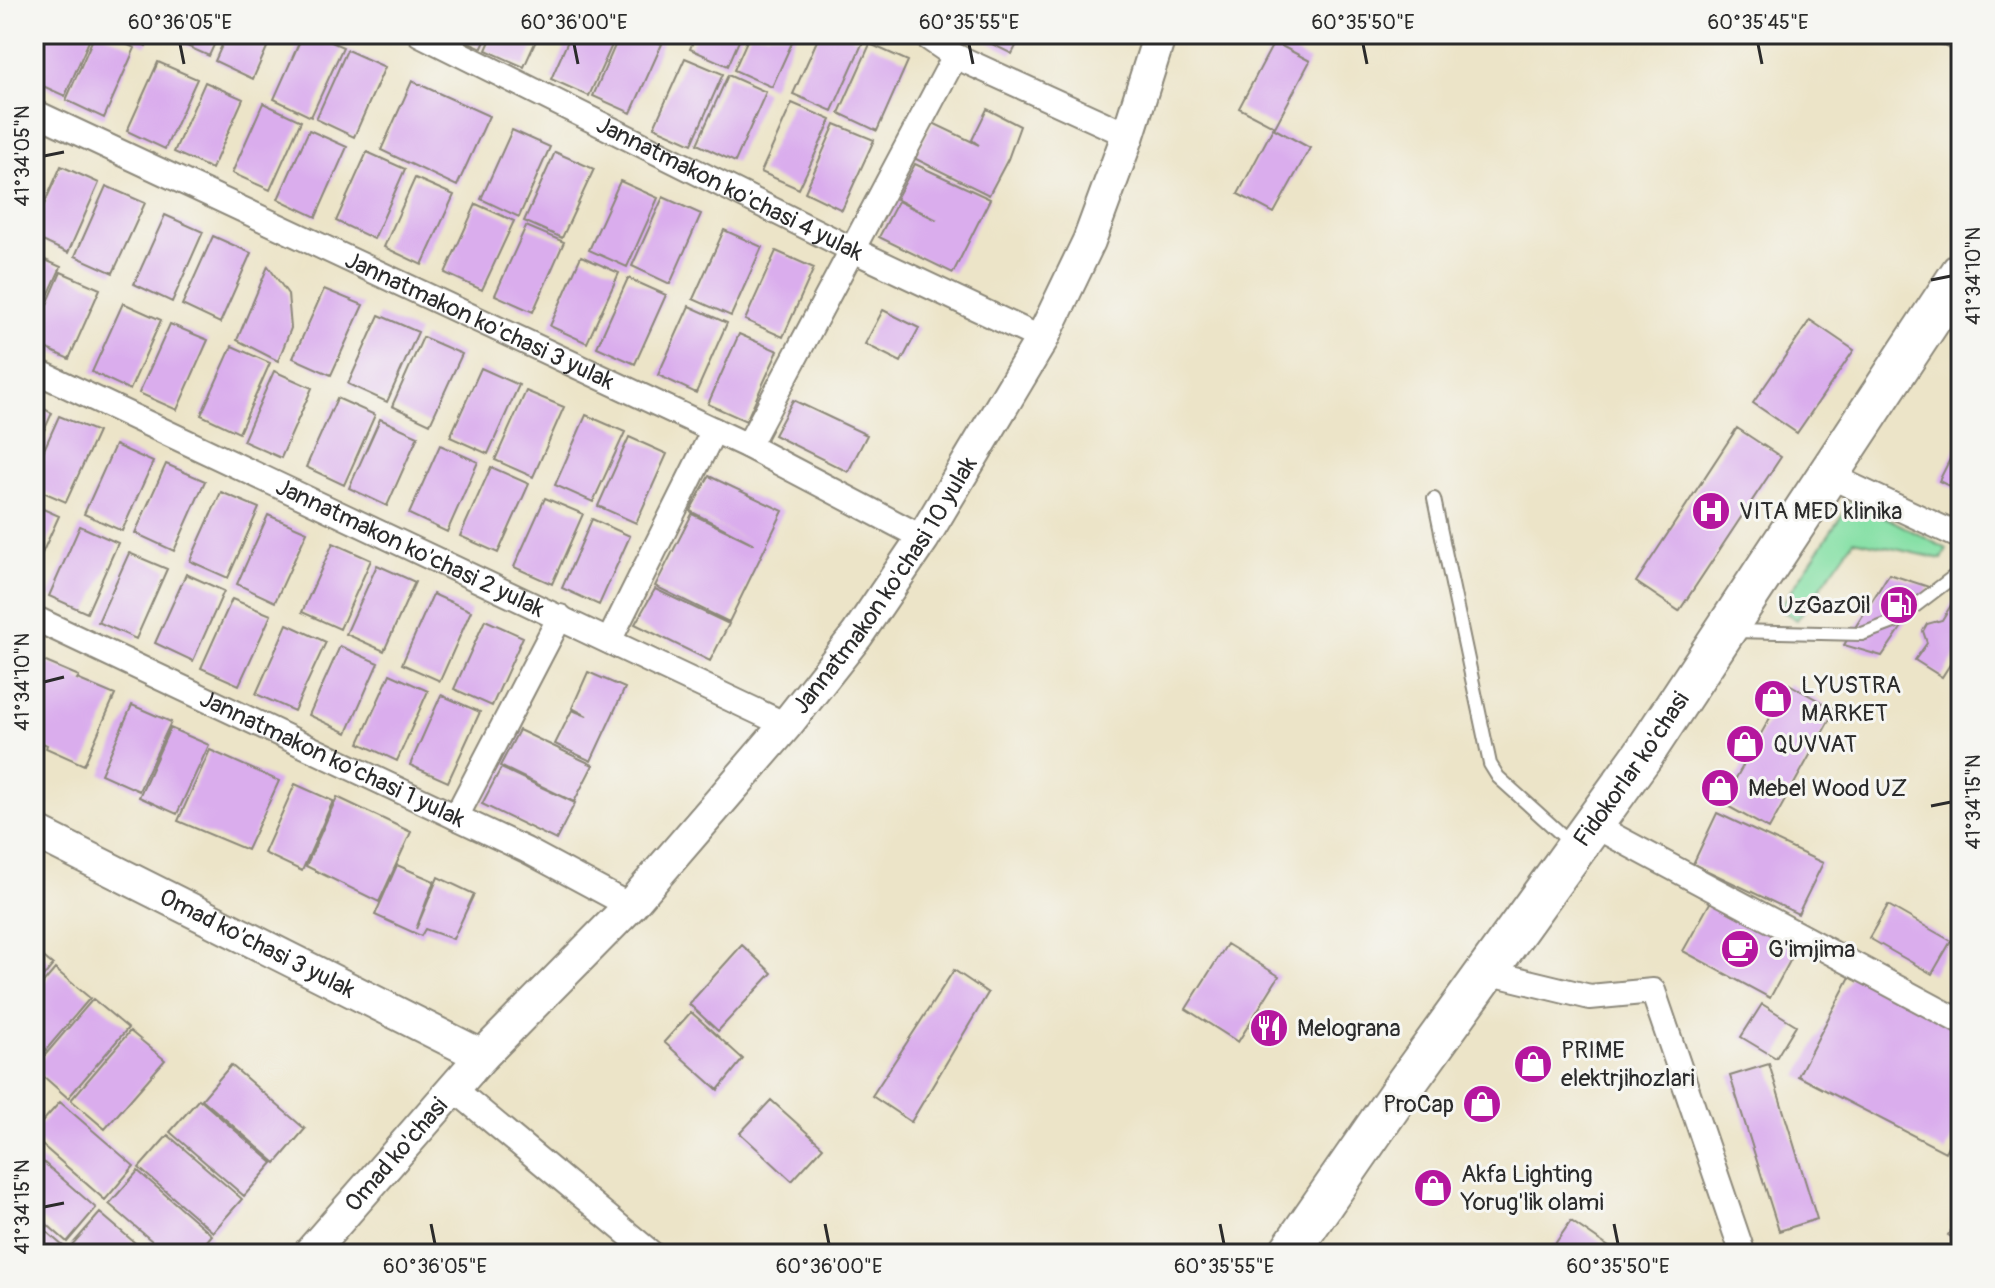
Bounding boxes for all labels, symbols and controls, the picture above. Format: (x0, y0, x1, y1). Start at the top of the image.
text: 60°36'05"E (128, 10, 232, 35)
text: 60°36'00"E (521, 10, 627, 35)
text: 60°35'55"E (919, 10, 1019, 35)
text: 60°35'50"E (1311, 10, 1415, 35)
text: 60°35'45"E (1708, 10, 1808, 35)
text: 41°34'05"N (10, 105, 35, 207)
street label: Jannatmakon ko'chasi 4 yulak (591, 110, 867, 267)
text: 41°34'10"N (1961, 227, 1986, 325)
street label: Jannatmakon ko'chasi 3 yulak (340, 246, 619, 396)
street label: Jannatmakon ko'chasi 10 yulak (786, 451, 983, 720)
street label: Jannatmakon ko'chasi 2 yulak (271, 472, 549, 624)
hospital icon: VITA MED klinika (1690, 490, 1732, 532)
place label: VITA MED klinika (1739, 497, 1902, 526)
fuel station icon: UzGazOil (1878, 584, 1920, 626)
place label: UzGazOil (1778, 591, 1871, 620)
text: 41°34'10"N (10, 633, 35, 731)
place label: LYUSTRA MARKET (1801, 671, 1901, 728)
shop icon: LYUSTRA MARKET (1752, 678, 1794, 720)
street label: Jannatmakon ko'chasi 1 yulak (195, 684, 469, 834)
street label: Fidokorlar ko'chasi (1567, 687, 1696, 853)
shop icon: QUVVAT (1724, 723, 1766, 765)
place label: QUVVAT (1773, 730, 1857, 759)
text: 41°34'15"N (1961, 754, 1986, 850)
shop icon: Mebel Wood UZ (1699, 767, 1741, 809)
place label: Mebel Wood UZ (1748, 774, 1907, 803)
street label: Omad ko'chasi 3 yulak (155, 882, 360, 1005)
cafe icon: G'imjima (1719, 928, 1761, 970)
place label: G'imjima (1768, 935, 1855, 964)
restaurant icon: Melograna (1248, 1007, 1290, 1049)
place label: Melograna (1297, 1014, 1401, 1043)
place label: PRIME elektrjihozlari (1561, 1036, 1695, 1093)
shop icon: PRIME elektrjihozlari (1512, 1043, 1554, 1085)
shop icon: ProCap (1461, 1083, 1503, 1125)
place label: ProCap (1383, 1090, 1454, 1119)
street label: Omad ko'chasi (339, 1092, 454, 1218)
text: 41°34'15"N (10, 1159, 35, 1255)
place label: Akfa Lighting Yorug'lik olami (1460, 1160, 1604, 1217)
shop icon: Akfa Lighting Yorug'lik olami (1412, 1167, 1454, 1209)
text: 60°36'05"E (383, 1254, 487, 1279)
text: 60°36'00"E (776, 1254, 882, 1279)
text: 60°35'55"E (1174, 1254, 1274, 1279)
text: 60°35'50"E (1566, 1254, 1670, 1279)

